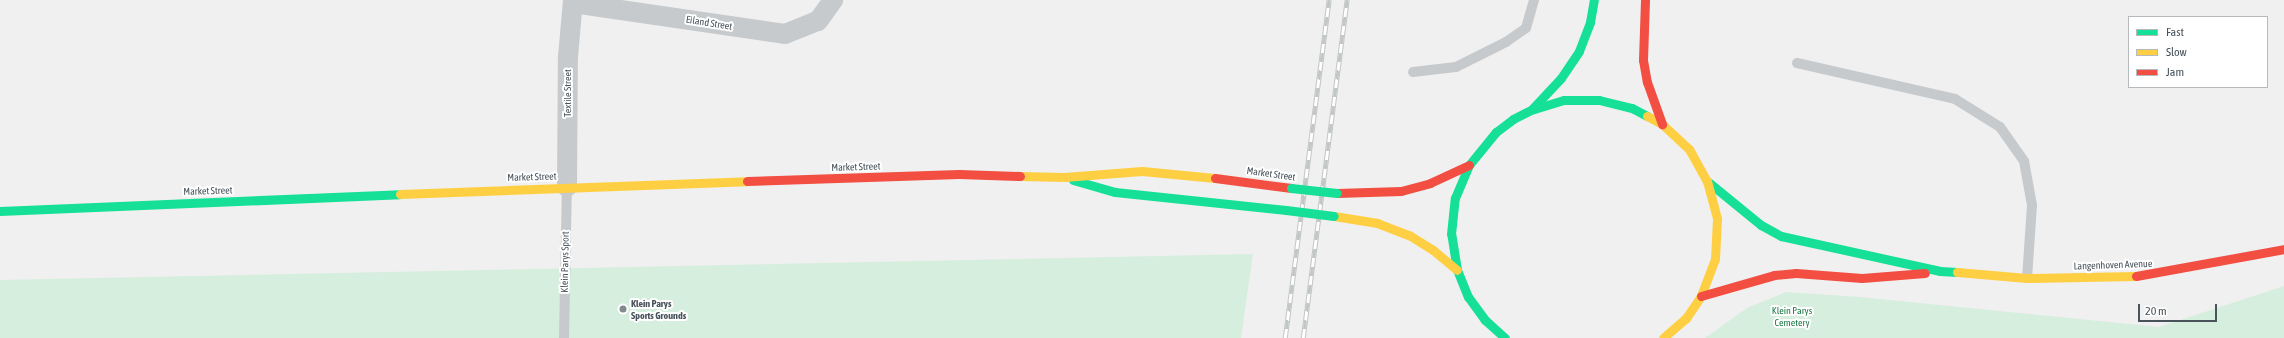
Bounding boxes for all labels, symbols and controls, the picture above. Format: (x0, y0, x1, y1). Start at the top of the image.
street label: Eiland Street (685, 13, 733, 33)
legend (2128, 16, 2268, 88)
text: Fast (2166, 25, 2184, 39)
text: Slow (2166, 45, 2187, 59)
text: Jam (2166, 65, 2184, 79)
street label: Textile Street (562, 69, 574, 117)
street label: Market Street (831, 160, 881, 174)
street label: Market Street (1246, 165, 1296, 183)
street label: Market Street (507, 170, 557, 184)
street label: Market Street (183, 184, 233, 198)
street label: Klein Parys Sport (558, 231, 572, 293)
street label: Langenhoven Avenue (2073, 258, 2153, 272)
scale bar (2140, 296, 2219, 322)
place label: Klein Parys Sports Grounds (631, 297, 686, 320)
marker: Klein Parys Sports Grounds (618, 304, 628, 314)
park label: Klein Parys Cemetery (1772, 304, 1812, 328)
text: 20 m (2145, 304, 2167, 318)

